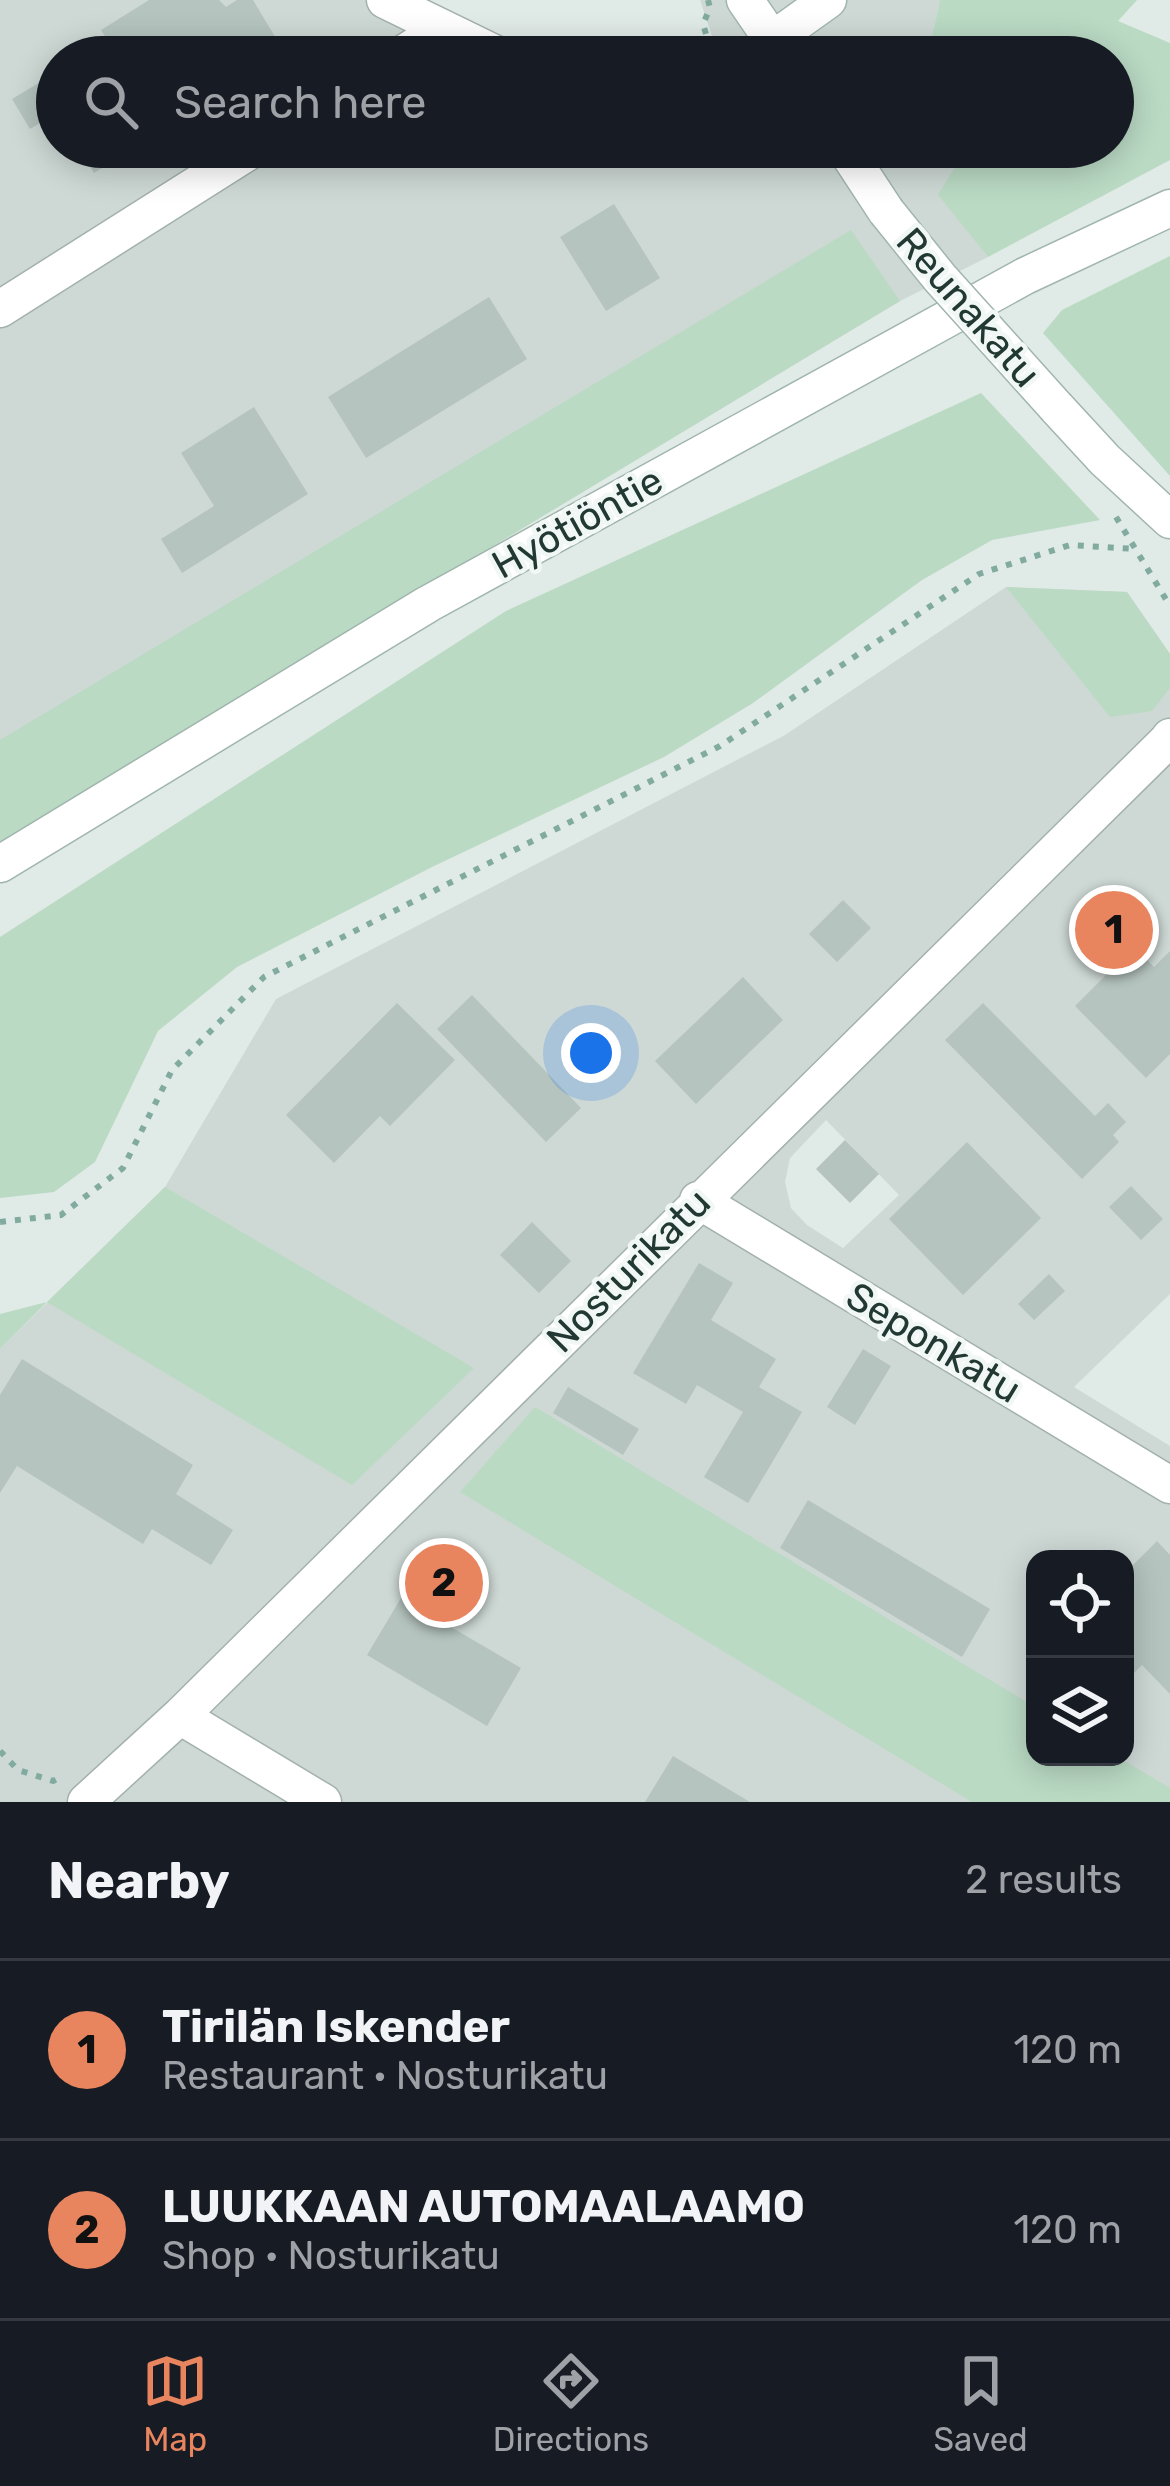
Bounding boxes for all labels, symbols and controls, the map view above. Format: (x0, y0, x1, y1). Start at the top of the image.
search box (36, 36, 1134, 168)
icon: search (78, 69, 144, 135)
text: Search here (174, 76, 426, 129)
street label: Reunakatu (887, 219, 1050, 397)
street label: Hyötiöntie (484, 457, 671, 589)
pin: 1 (1075, 885, 1153, 975)
your location (561, 1023, 621, 1083)
street label: Nosturikatu (537, 1179, 720, 1362)
street label: Seponkatu (838, 1273, 1029, 1413)
pin: 2 (405, 1538, 483, 1628)
map controls (1026, 1550, 1134, 1766)
button: locate (1026, 1550, 1134, 1658)
button: layers (1026, 1658, 1134, 1766)
text: Nearby (48, 1850, 230, 1911)
text: 2 results (965, 1857, 1122, 1903)
text: Tirilän Iskender (162, 2000, 510, 2053)
text: 1 (77, 2027, 97, 2073)
text: 120 m (1013, 2027, 1122, 2073)
text: Restaurant · Nosturikatu (162, 2053, 608, 2099)
text: LUUKKAAN AUTOMAALAAMO (162, 2180, 805, 2233)
text: 2 (74, 2207, 100, 2253)
text: 120 m (1013, 2207, 1122, 2253)
text: Shop · Nosturikatu (162, 2233, 500, 2279)
tab: Map (142, 2348, 208, 2459)
tab: Directions (493, 2348, 649, 2459)
tab: Saved (934, 2348, 1028, 2459)

